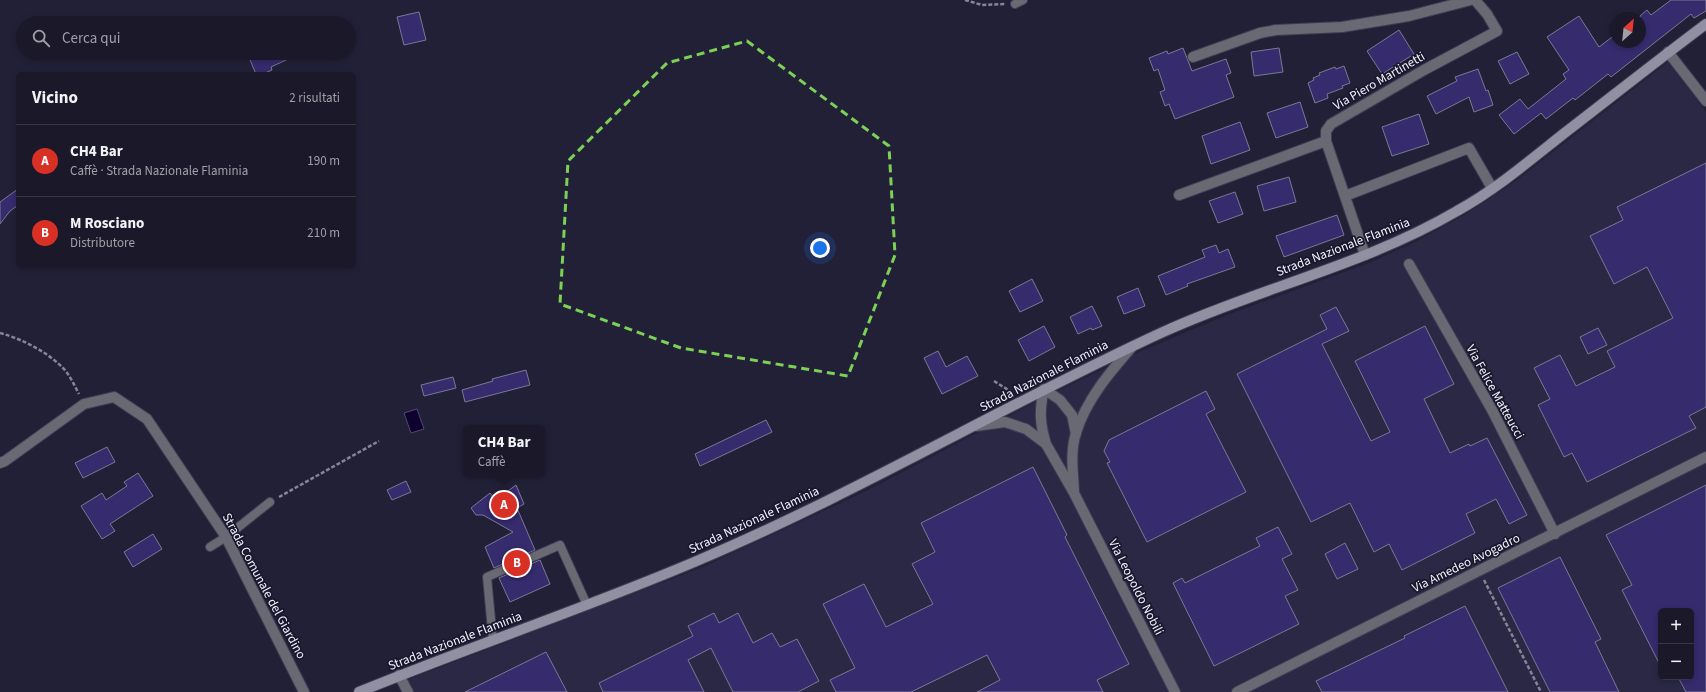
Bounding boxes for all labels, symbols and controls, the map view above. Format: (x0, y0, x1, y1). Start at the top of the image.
north arrow (1610, 12, 1646, 48)
search box (16, 16, 356, 60)
icon: search (30, 27, 52, 49)
text: Cerca qui (62, 28, 121, 49)
street label: Via Piero Martinetti (1330, 47, 1428, 115)
text: Vicino (32, 86, 78, 110)
text: 2 risultati (289, 89, 340, 107)
text: CH4 Bar (70, 141, 123, 162)
text: A (41, 152, 49, 170)
text: 190 m (307, 152, 340, 170)
text: Caffè · Strada Nazionale Flaminia (70, 162, 248, 180)
text: M Rosciano (70, 213, 144, 234)
street label: Strada Nazionale Flaminia (1273, 213, 1413, 281)
text: B (41, 224, 49, 242)
text: 210 m (307, 224, 340, 242)
text: Distributore (70, 234, 135, 252)
your location (810, 238, 830, 258)
street label: Strada Nazionale Flaminia (977, 336, 1111, 416)
street label: Via Felice Matteucci (1462, 342, 1528, 442)
popup (463, 425, 545, 477)
text: CH4 Bar (478, 432, 530, 453)
text: Caffè (478, 453, 505, 471)
street label: Strada Nazionale Flaminia (686, 482, 822, 558)
pin: A (491, 490, 517, 520)
street label: Strada Comunale del Giardino (218, 510, 310, 662)
street label: Via Amedeo Avogadro (1409, 529, 1523, 597)
street label: Via Leopoldo Nobili (1104, 536, 1168, 638)
pin: B (504, 548, 530, 578)
street label: Strada Nazionale Flaminia (385, 607, 525, 675)
map controls (1658, 608, 1694, 680)
button: + (1658, 608, 1694, 644)
button: − (1658, 644, 1694, 680)

